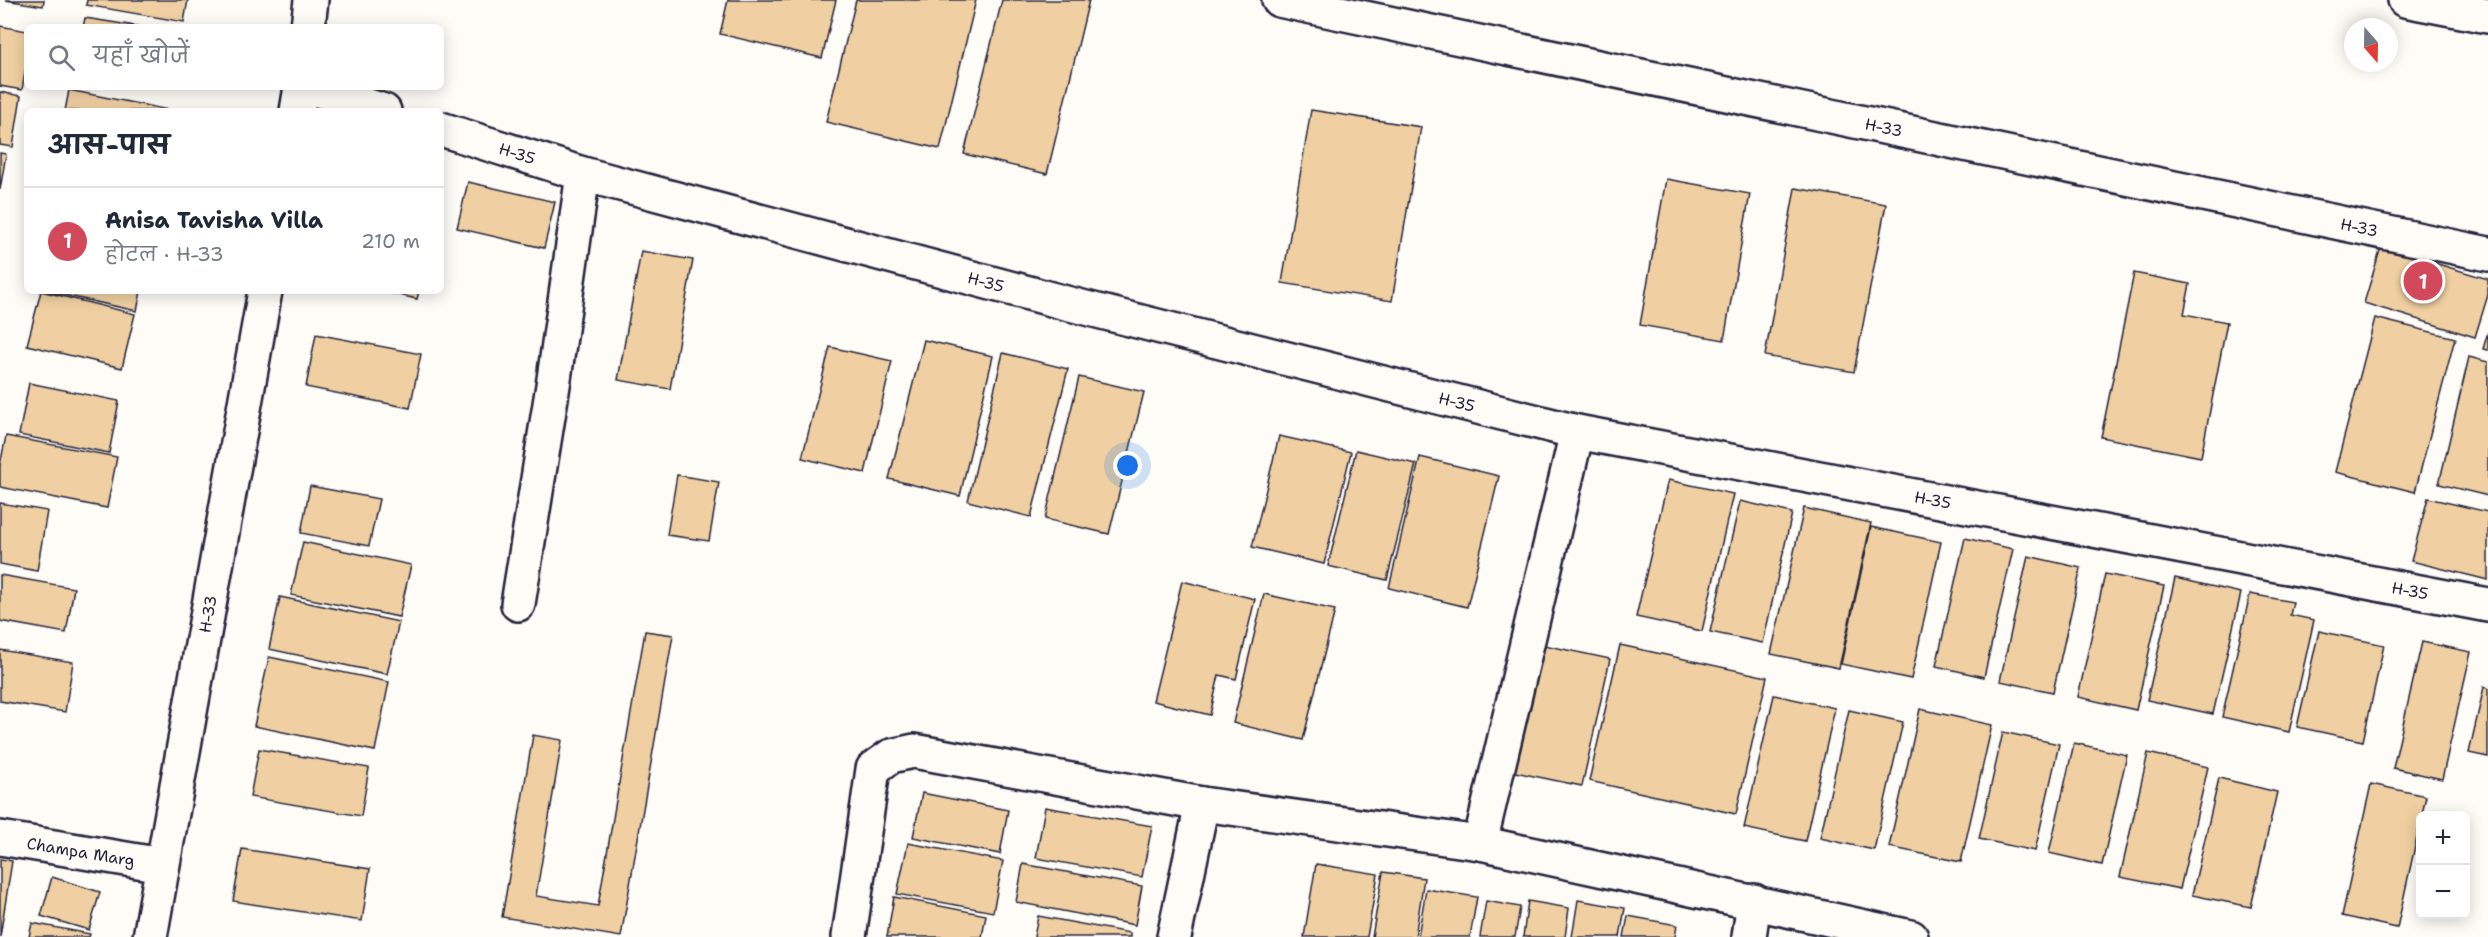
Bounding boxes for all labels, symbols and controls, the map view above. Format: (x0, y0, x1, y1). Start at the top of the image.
north arrow (2344, 18, 2398, 72)
search box (24, 24, 444, 90)
icon: search (45, 41, 78, 74)
text: यहाँ खोजें (93, 41, 189, 70)
street label: H-33 (1863, 113, 1905, 141)
text: आस-पास (48, 127, 170, 162)
street label: H-35 (496, 138, 538, 169)
text: Anisa Tavisha Villa (105, 206, 323, 235)
street label: H-33 (2339, 213, 2380, 241)
text: 1 (63, 228, 72, 254)
text: 210 m (361, 228, 420, 254)
text: होटल · H-33 (105, 241, 224, 267)
pin: 1 (2404, 258, 2442, 304)
street label: H-35 (965, 267, 1007, 297)
street label: H-35 (1436, 387, 1477, 416)
your location (1113, 451, 1142, 480)
street label: H-35 (1913, 486, 1953, 513)
street label: H-35 (2390, 576, 2430, 604)
street label: H-33 (194, 594, 221, 635)
map controls (2416, 811, 2470, 919)
button: + (2416, 811, 2470, 865)
street label: Champa Marg (25, 832, 137, 871)
button: − (2416, 865, 2470, 919)

